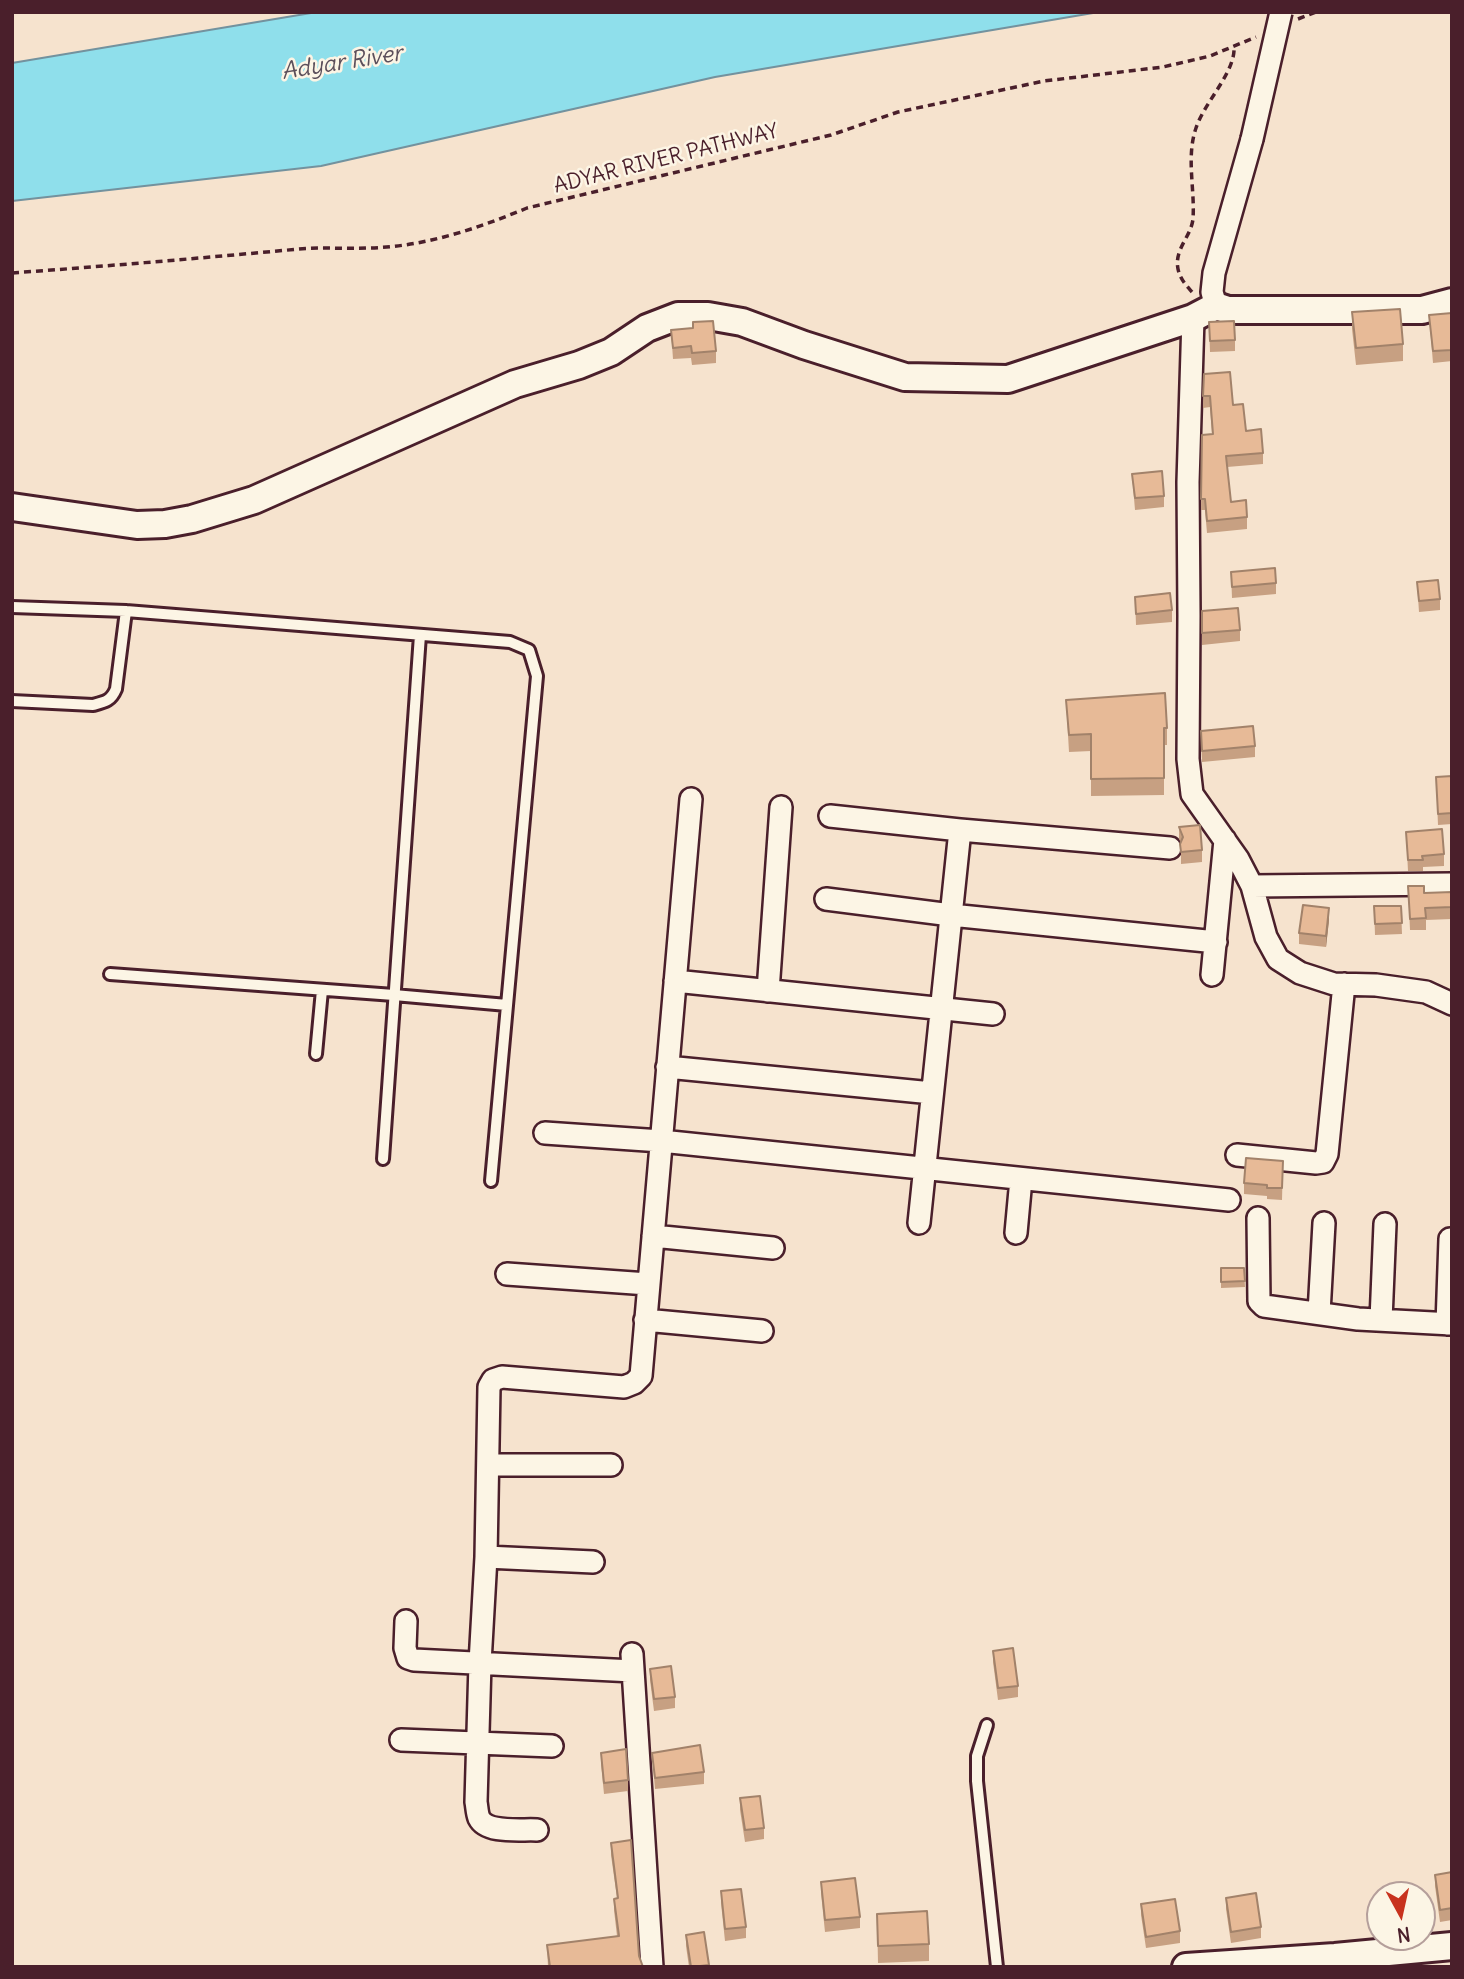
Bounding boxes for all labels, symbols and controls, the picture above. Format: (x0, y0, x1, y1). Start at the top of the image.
water label: Adyar River (280, 40, 404, 86)
street label: ADYAR RIVER PATHWAY (551, 119, 781, 199)
north arrow (1366, 1881, 1436, 1951)
text: N (1395, 1922, 1412, 1948)

